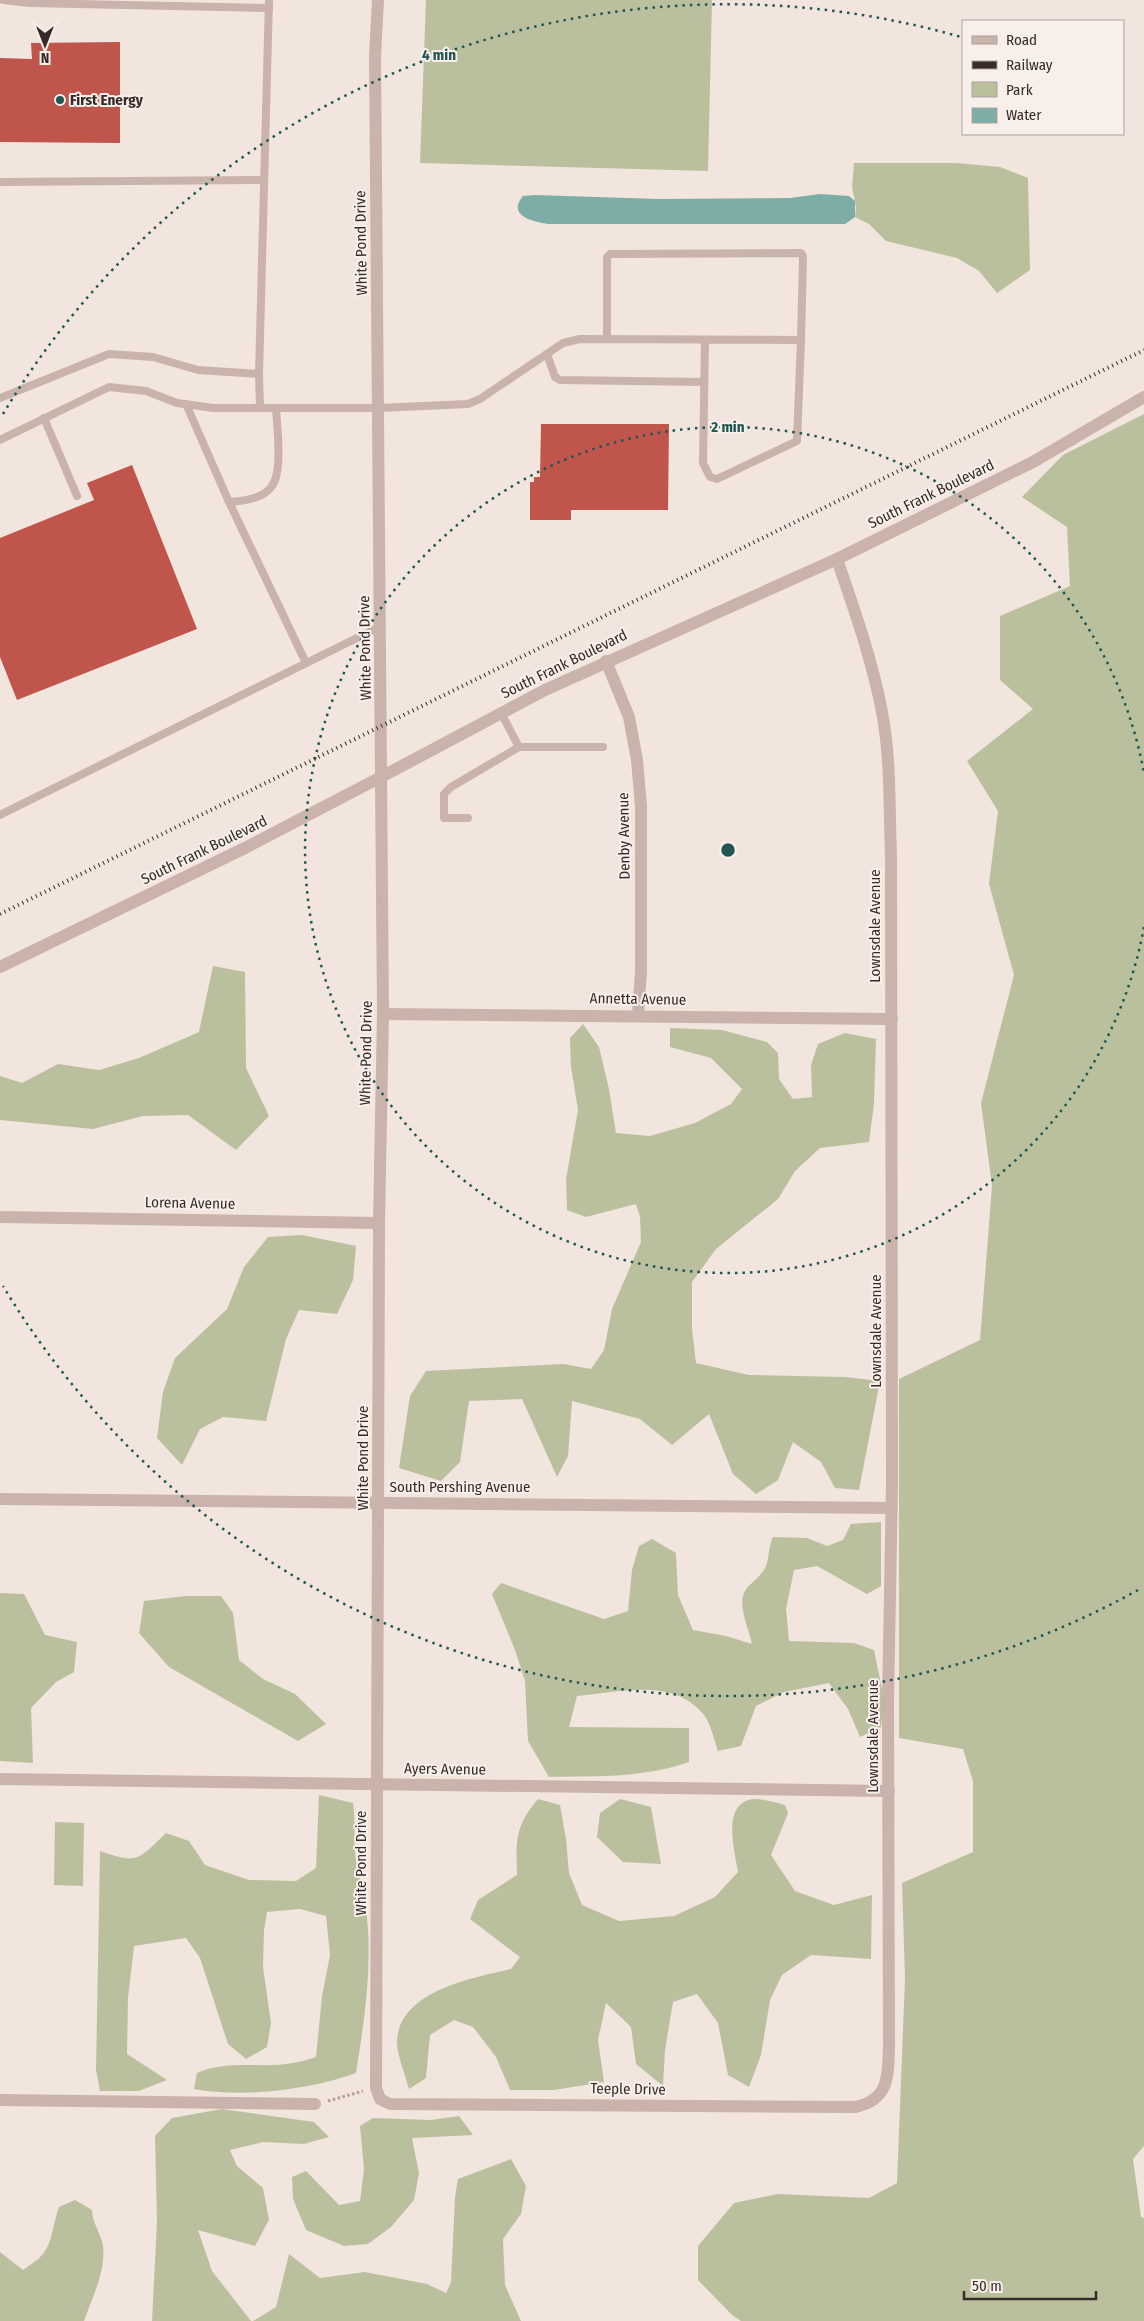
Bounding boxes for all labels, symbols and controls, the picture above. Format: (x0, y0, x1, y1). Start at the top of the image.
north arrow (20, 20, 70, 70)
legend (962, 20, 1124, 135)
text: Road (1006, 31, 1037, 49)
text: 4 min (422, 46, 456, 64)
text: N (41, 49, 49, 66)
text: Railway (1006, 56, 1053, 74)
text: Park (1006, 81, 1033, 99)
place label: First Energy (70, 91, 144, 109)
marker: First Energy (54, 94, 66, 106)
text: Water (1006, 106, 1042, 124)
street label: White Pond Drive (351, 190, 371, 296)
text: 2 min (710, 418, 745, 436)
street label: South Frank Boulevard (865, 456, 997, 532)
street label: White Pond Drive (355, 595, 375, 701)
street label: South Frank Boulevard (498, 626, 630, 702)
street label: Denby Avenue (614, 792, 634, 880)
street label: South Frank Boulevard (138, 812, 270, 888)
centre of rings (719, 841, 737, 859)
street label: Lownsdale Avenue (866, 869, 884, 983)
street label: Annetta Avenue (589, 989, 687, 1009)
street label: White Pond Drive (356, 1000, 376, 1106)
street label: Lorena Avenue (145, 1193, 235, 1213)
street label: Lownsdale Avenue (867, 1274, 885, 1388)
street label: White Pond Drive (354, 1405, 372, 1511)
street label: South Pershing Avenue (390, 1478, 531, 1496)
street label: Lownsdale Avenue (864, 1679, 882, 1793)
street label: Ayers Avenue (404, 1759, 486, 1779)
street label: White Pond Drive (352, 1810, 370, 1916)
street label: Teeple Drive (590, 2079, 666, 2099)
scale bar (964, 2268, 1096, 2300)
text: 50 m (972, 2277, 1002, 2295)

